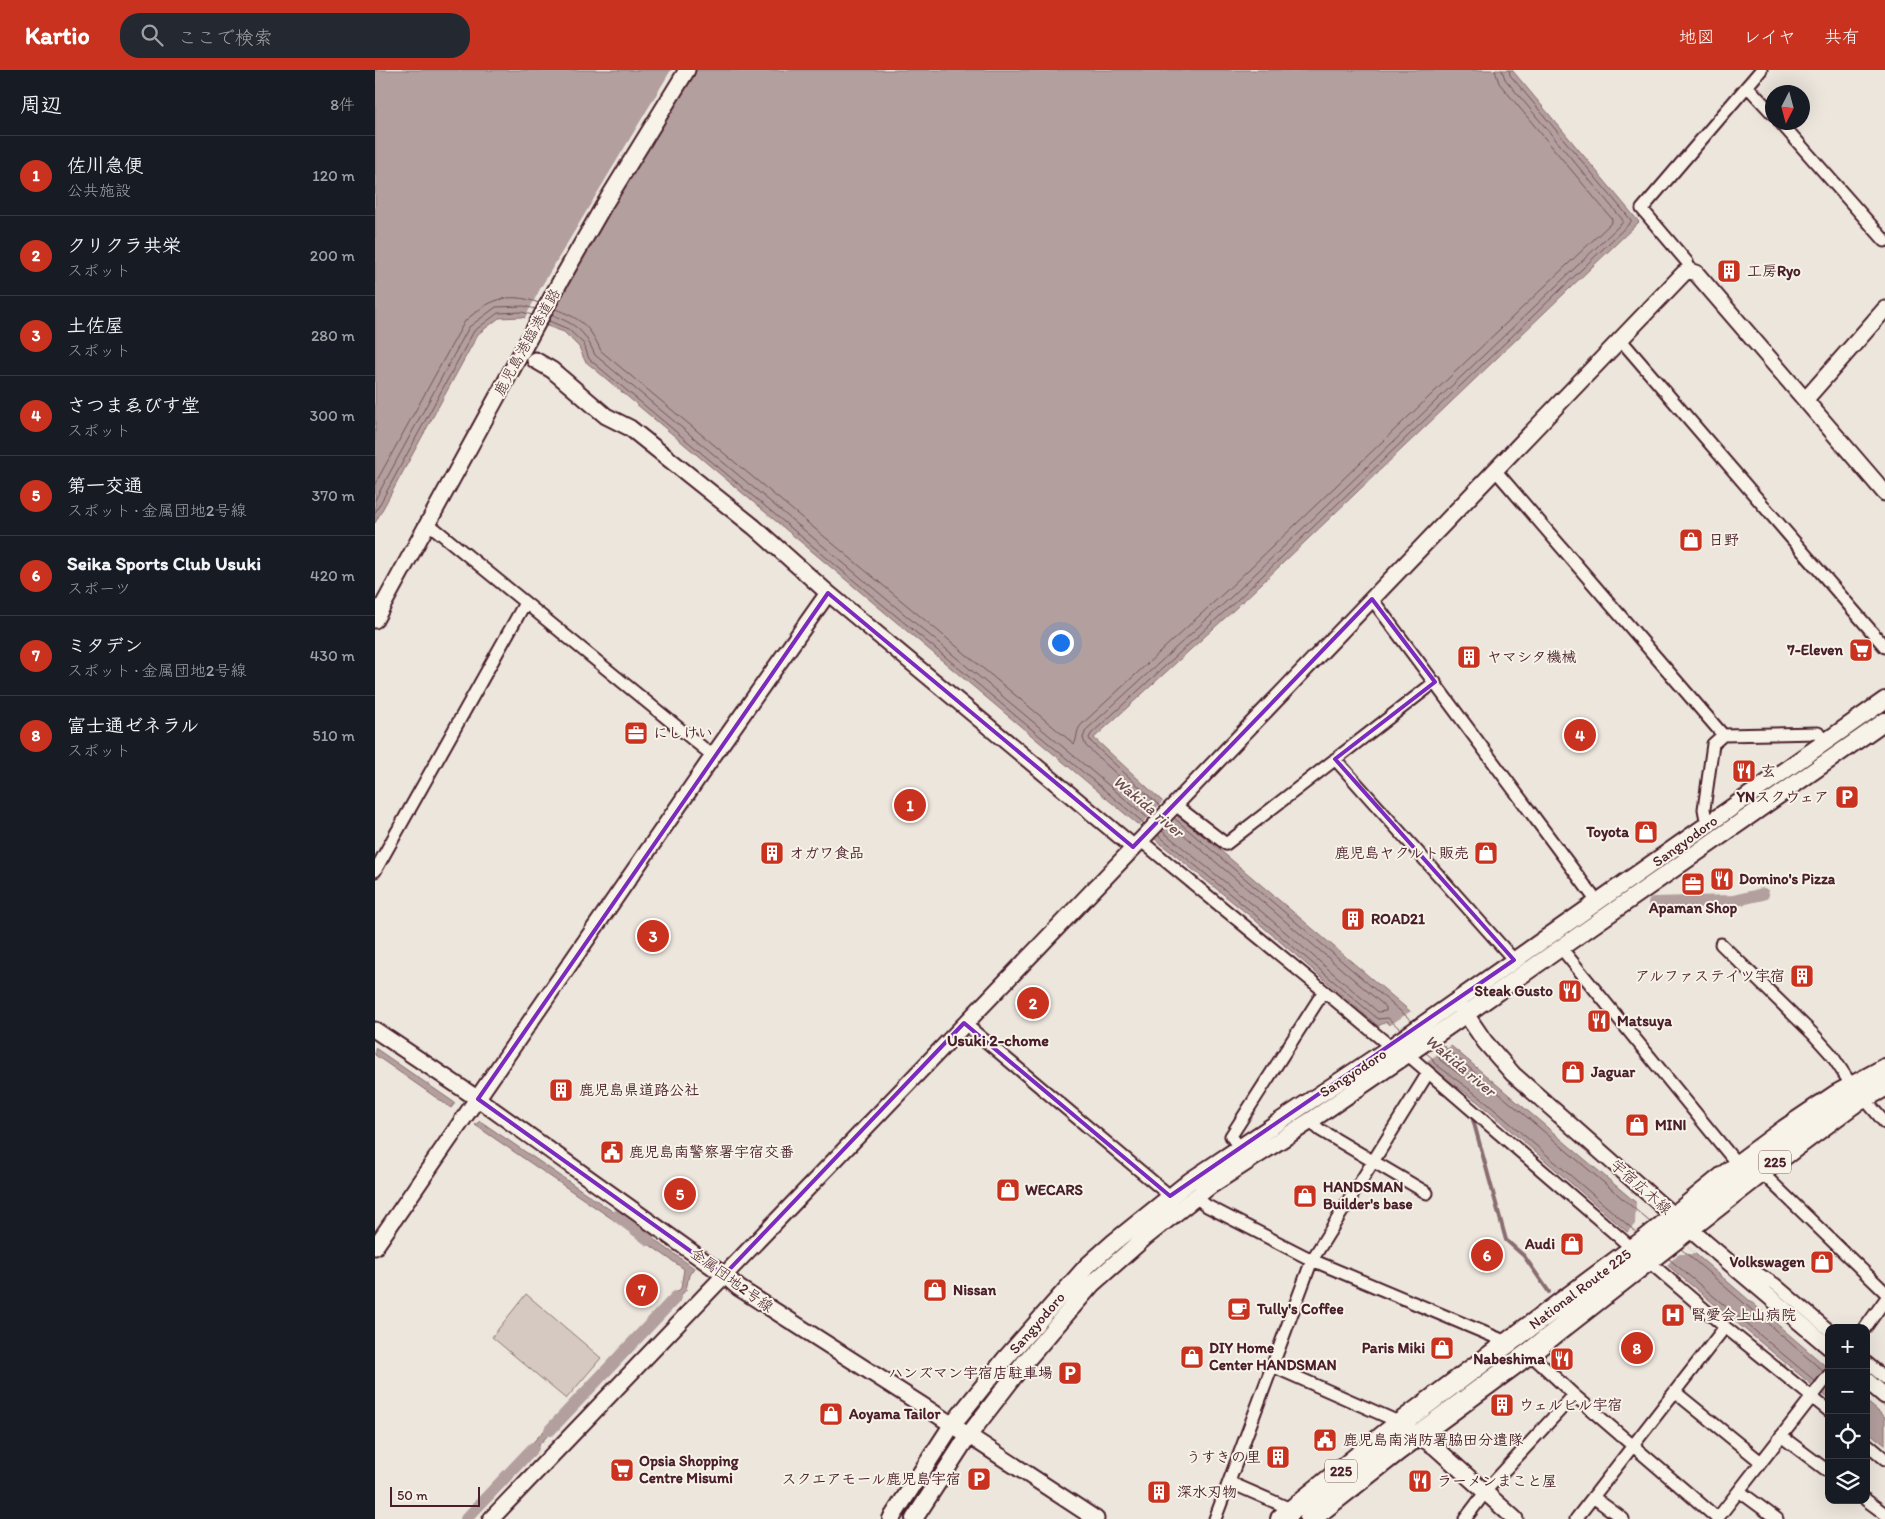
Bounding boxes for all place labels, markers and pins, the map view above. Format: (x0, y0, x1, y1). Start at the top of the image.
building icon: 工房Ryo (1716, 258, 1742, 284)
place label: 工房Ryo (1747, 262, 1801, 281)
shop icon: 日野 (1678, 527, 1704, 553)
place label: 日野 (1709, 531, 1739, 549)
supermarket icon: 7-Eleven (1848, 637, 1874, 663)
place label: 7-Eleven (1786, 641, 1843, 659)
building icon: ヤマシタ機械 (1456, 644, 1482, 670)
place label: ヤマシタ機械 (1487, 648, 1576, 666)
pin: 4 (1564, 716, 1596, 754)
office icon: にしけい (623, 720, 649, 746)
place label: にしけい (653, 724, 713, 742)
restaurant icon: 玄 (1731, 758, 1757, 784)
place label: 玄 (1761, 762, 1776, 780)
parking icon: YNスクウェア (1834, 784, 1860, 810)
pin: 1 (894, 786, 926, 824)
place label: YNスクウェア (1736, 788, 1829, 806)
shop icon: Toyota (1633, 819, 1659, 845)
place label: Toyota (1585, 823, 1629, 842)
building icon: オガワ食品 (759, 840, 785, 866)
shop icon: 鹿児島ヤクルト販売 (1473, 840, 1499, 866)
place label: オガワ食品 (789, 844, 864, 862)
place label: 鹿児島ヤクルト販売 (1335, 844, 1469, 862)
restaurant icon: Domino's Pizza (1709, 866, 1735, 892)
place label: Domino's Pizza (1739, 870, 1836, 888)
office icon: Apaman Shop (1680, 871, 1706, 897)
place label: Apaman Shop (1648, 899, 1738, 918)
building icon: ROAD21 (1340, 906, 1366, 932)
place label: ROAD21 (1371, 910, 1425, 928)
pin: 3 (637, 917, 669, 955)
building icon: アルファステイツ宇宿 (1789, 963, 1815, 989)
place label: アルファステイツ宇宿 (1635, 967, 1785, 985)
restaurant icon: Steak Gusto (1557, 978, 1583, 1004)
place label: Steak Gusto (1475, 982, 1553, 1000)
pin: 2 (1017, 984, 1049, 1022)
restaurant icon: Matsuya (1586, 1008, 1612, 1034)
place label: Matsuya (1617, 1012, 1672, 1031)
shop icon: Jaguar (1560, 1059, 1586, 1085)
place label: Jaguar (1590, 1063, 1635, 1082)
building icon: 鹿児島県道路公社 (548, 1077, 574, 1103)
place label: 鹿児島県道路公社 (579, 1081, 699, 1099)
shop icon: MINI (1624, 1112, 1650, 1138)
place label: MINI (1655, 1116, 1687, 1134)
public building icon: 鹿児島南警察署宇宿交番 (599, 1139, 625, 1165)
place label: 鹿児島南警察署宇宿交番 (629, 1143, 794, 1161)
pin: 5 (664, 1175, 696, 1213)
shop icon: WECARS (995, 1177, 1021, 1203)
place label: HANDSMAN Builder's base (1323, 1178, 1413, 1213)
place label: WECARS (1025, 1181, 1084, 1199)
shop icon: HANDSMAN Builder's base (1292, 1183, 1318, 1209)
shop icon: Audi (1559, 1231, 1585, 1257)
place label: Audi (1524, 1235, 1555, 1253)
pin: 6 (1471, 1236, 1503, 1274)
shop icon: Volkswagen (1809, 1249, 1835, 1275)
place label: Volkswagen (1730, 1253, 1805, 1272)
pin: 7 (626, 1271, 658, 1309)
shop icon: Nissan (922, 1277, 948, 1303)
place label: Nissan (953, 1281, 997, 1299)
cafe icon: Tully's Coffee (1226, 1296, 1252, 1322)
place label: Tully's Coffee (1256, 1300, 1344, 1319)
hospital icon: 腎愛会上山病院 (1660, 1302, 1686, 1328)
place label: 腎愛会上山病院 (1691, 1306, 1796, 1324)
pin: 8 (1621, 1329, 1653, 1367)
shop icon: Paris Miki (1429, 1335, 1455, 1361)
place label: DIY Home Center HANDSMAN (1209, 1339, 1337, 1374)
place label: Paris Miki (1362, 1339, 1425, 1357)
shop icon: DIY Home Center HANDSMAN (1179, 1344, 1205, 1370)
restaurant icon: Nabeshima (1549, 1346, 1575, 1372)
place label: Nabeshima (1473, 1350, 1545, 1368)
parking icon: ハンズマン宇宿店駐車場 (1057, 1360, 1083, 1386)
place label: ハンズマン宇宿店駐車場 (888, 1364, 1053, 1382)
building icon: ウェルビル宇宿 (1489, 1392, 1515, 1418)
place label: ウェルビル宇宿 (1519, 1396, 1623, 1414)
shop icon: Aoyama Tailor (818, 1401, 844, 1427)
place label: Aoyama Tailor (848, 1405, 941, 1424)
public building icon: 鹿児島南消防署脇田分遣隊 (1312, 1427, 1338, 1453)
place label: 鹿児島南消防署脇田分遣隊 (1343, 1431, 1524, 1449)
building icon: うすきの里 (1265, 1444, 1291, 1470)
place label: うすきの里 (1186, 1448, 1261, 1466)
place label: Opsia Shopping Centre Misumi (639, 1452, 739, 1487)
supermarket icon: Opsia Shopping Centre Misumi (609, 1457, 635, 1483)
parking icon: スクエアモール鹿児島宇宿 (966, 1466, 992, 1492)
restaurant icon: ラーメンまこと屋 (1407, 1468, 1433, 1494)
place label: スクエアモール鹿児島宇宿 (782, 1470, 961, 1488)
place label: ラーメンまこと屋 (1437, 1472, 1557, 1490)
building icon: 深水刃物 (1146, 1479, 1172, 1505)
place label: 深水刃物 (1177, 1483, 1237, 1501)

